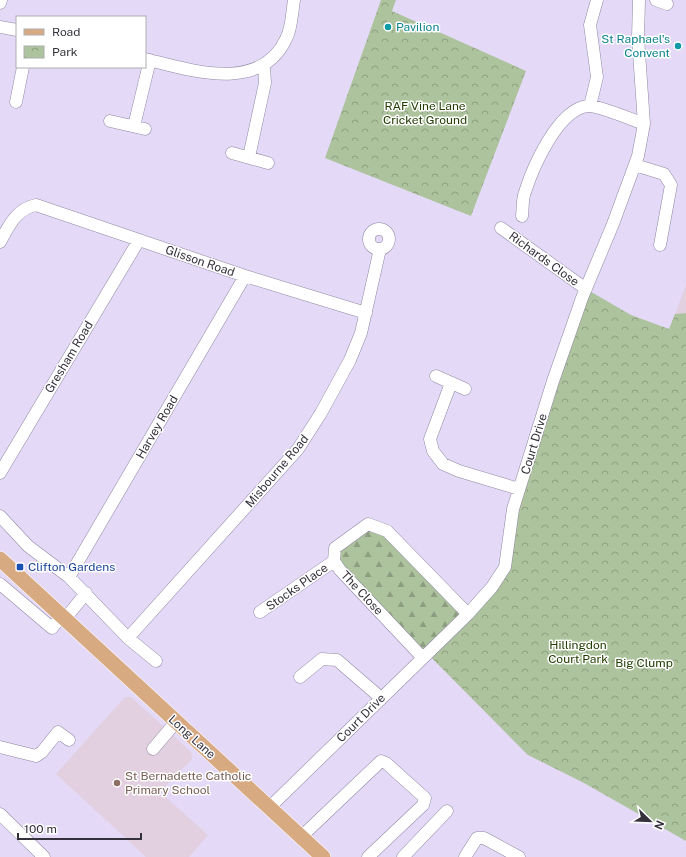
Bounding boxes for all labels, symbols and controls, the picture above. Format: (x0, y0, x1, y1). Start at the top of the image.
legend (16, 16, 146, 68)
place label: Pavilion (396, 20, 439, 34)
marker: Pavilion (383, 22, 393, 32)
text: Road (52, 25, 80, 39)
place label: St Raphael's Convent (601, 32, 670, 60)
marker: St Raphael's Convent (673, 41, 683, 51)
text: Park (52, 45, 78, 59)
park label: RAF Vine Lane Cricket Ground (383, 99, 467, 127)
street label: Richards Close (506, 229, 582, 289)
street label: Glisson Road (163, 243, 237, 279)
street label: Gresham Road (42, 318, 96, 396)
street label: Harvey Road (133, 393, 181, 461)
street label: Court Drive (518, 412, 550, 476)
street label: Misbourne Road (243, 432, 311, 510)
place label: Clifton Gardens (28, 560, 115, 574)
street label: Stocks Place (263, 560, 331, 613)
marker: Clifton Gardens (15, 562, 25, 572)
street label: The Close (338, 568, 386, 618)
park label: Hillingdon Court Park (548, 638, 608, 666)
park label: Big Clump (615, 656, 673, 670)
street label: Court Drive (334, 691, 388, 745)
street label: Long Lane (166, 712, 218, 762)
place label: St Bernadette Catholic Primary School (125, 769, 251, 797)
marker: St Bernadette Catholic Primary School (112, 778, 122, 788)
north arrow (630, 801, 670, 841)
scale bar (18, 815, 141, 841)
text: N (652, 819, 666, 831)
text: 100 m (24, 822, 57, 836)

